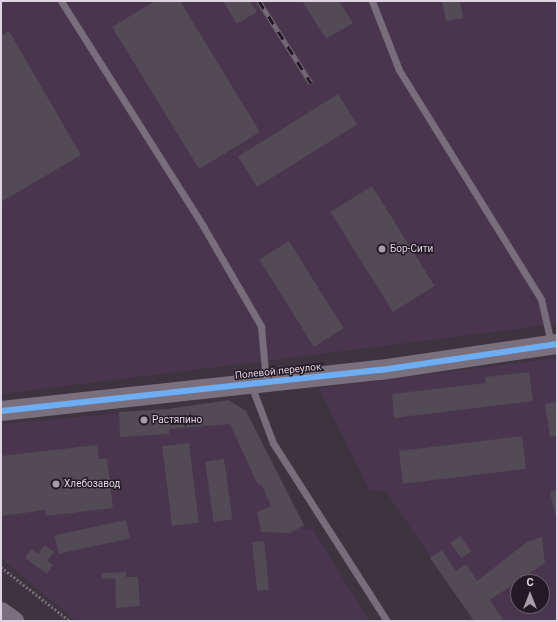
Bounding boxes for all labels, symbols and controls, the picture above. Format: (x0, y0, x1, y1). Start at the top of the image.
place label: Бор-Сити (390, 243, 433, 255)
marker: Бор-Сити (377, 244, 387, 254)
street label: Полевой переулок (234, 360, 322, 382)
place label: Растяпино (152, 414, 202, 426)
marker: Растяпино (139, 415, 149, 425)
place label: Хлебозавод (64, 478, 120, 490)
marker: Хлебозавод (51, 479, 61, 489)
north arrow (510, 574, 550, 614)
text: С (526, 576, 534, 589)

